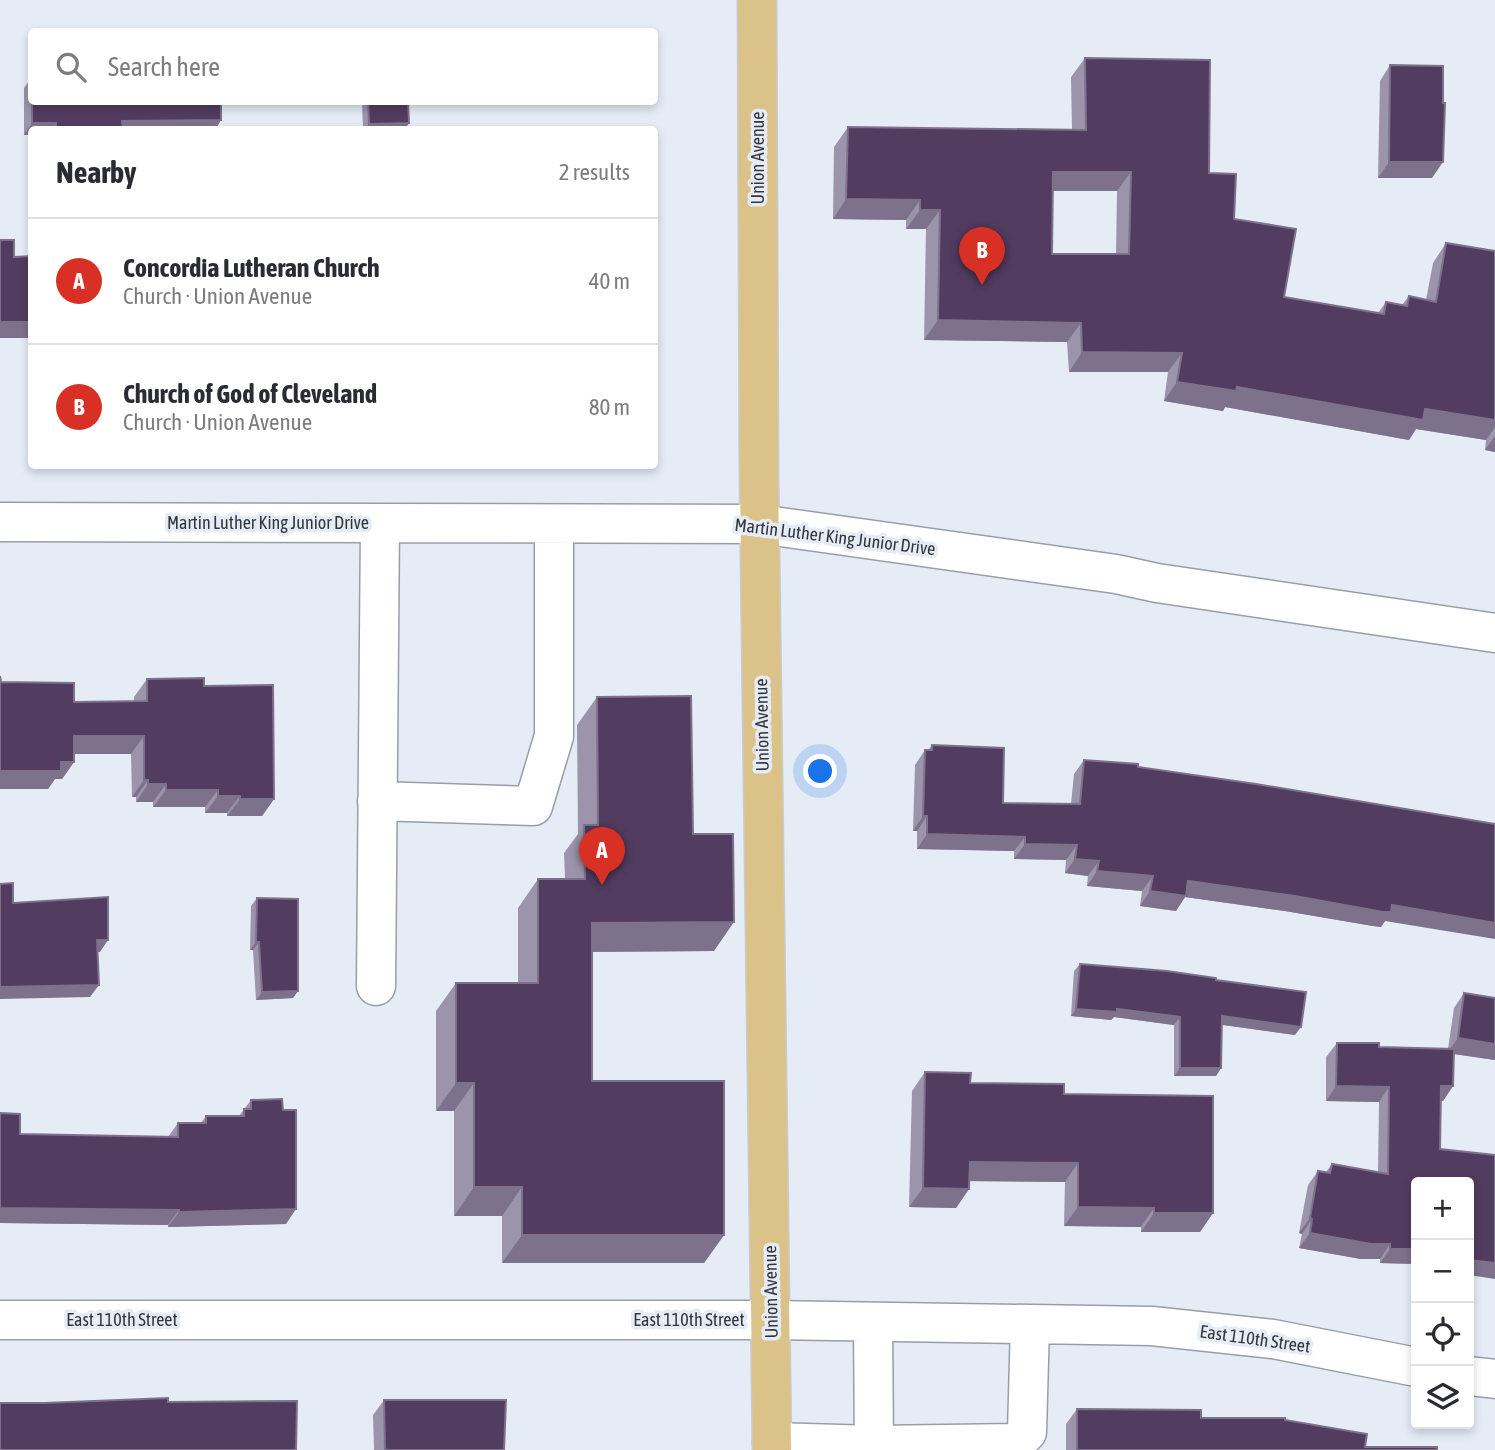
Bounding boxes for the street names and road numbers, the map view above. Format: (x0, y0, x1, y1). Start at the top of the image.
street label: Union Avenue (747, 112, 768, 204)
street label: Martin Luther King Junior Drive (167, 512, 369, 533)
street label: Martin Luther King Junior Drive (734, 514, 937, 559)
street label: Union Avenue (750, 678, 773, 772)
street label: Union Avenue (759, 1245, 782, 1339)
street label: East 110th Street (66, 1309, 178, 1330)
street label: East 110th Street (633, 1309, 745, 1330)
street label: East 110th Street (1199, 1320, 1312, 1357)

